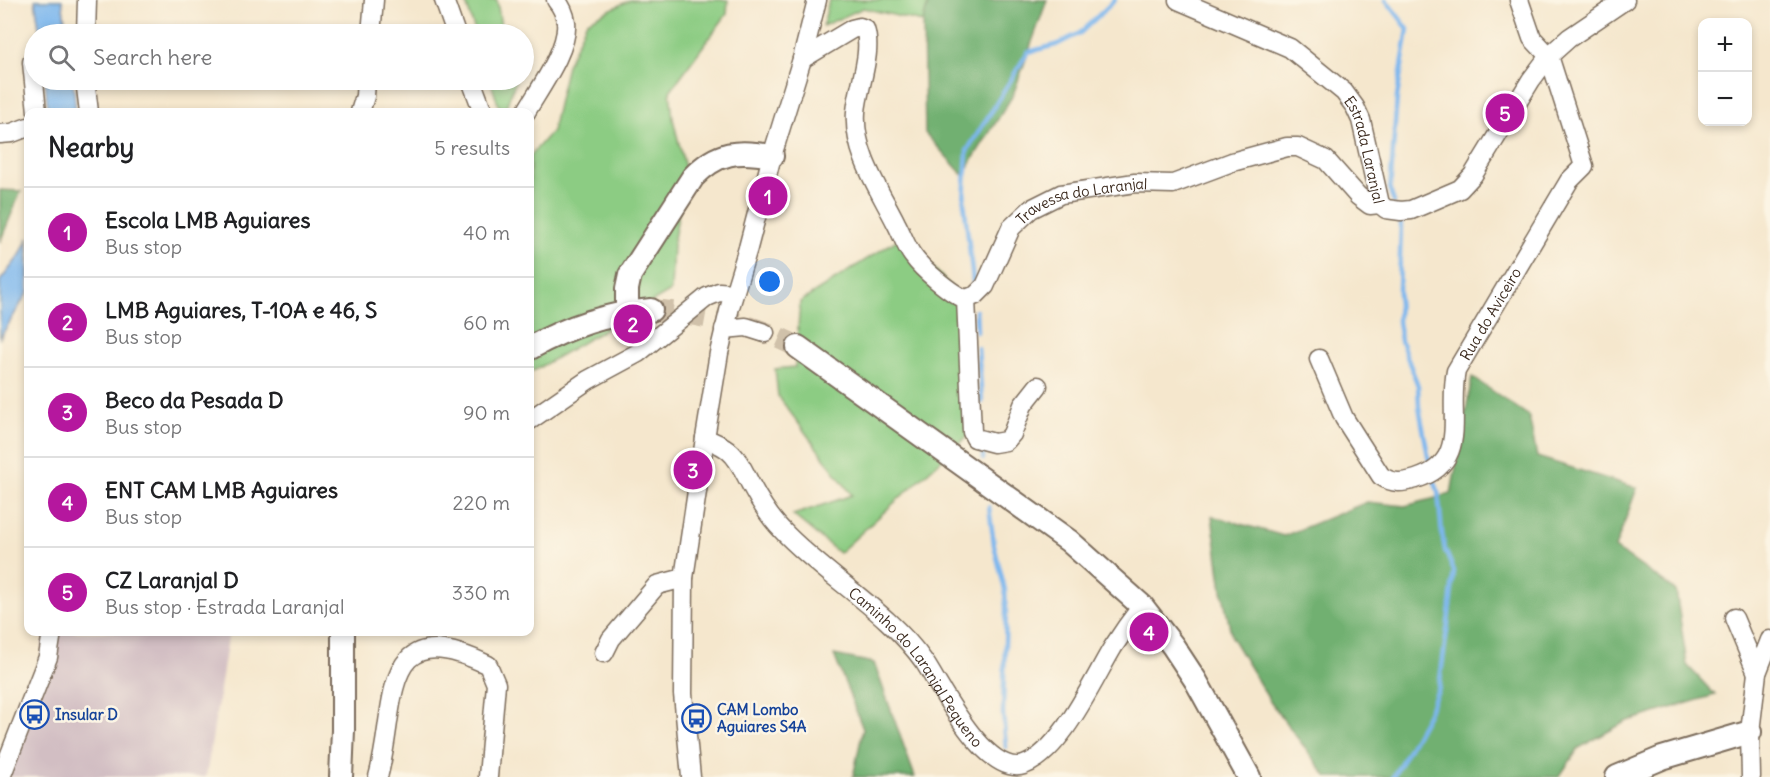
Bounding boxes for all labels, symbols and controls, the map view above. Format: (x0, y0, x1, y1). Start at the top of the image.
map controls (1698, 18, 1752, 126)
button: + (1698, 18, 1752, 72)
search box (24, 24, 534, 90)
icon: search (45, 41, 78, 74)
text: Search here (93, 43, 212, 71)
button: − (1698, 72, 1752, 126)
pin: 5 (1486, 90, 1524, 136)
street label: Estrada Laranjal (1340, 92, 1389, 205)
text: Nearby (48, 131, 134, 164)
text: 5 results (434, 135, 510, 160)
pin: 1 (748, 174, 788, 218)
street label: Travessa do Laranjal (1012, 174, 1148, 228)
text: Escola LMB Aguiares (105, 206, 310, 234)
text: 1 (64, 220, 71, 245)
text: 40 m (463, 220, 510, 245)
text: Bus stop (105, 234, 182, 259)
street label: Rua do Aviceiro (1455, 264, 1525, 364)
your location (755, 267, 784, 296)
text: LMB Aguiares, T-10A e 46, S (105, 296, 377, 324)
pin: 2 (614, 302, 652, 346)
text: 2 (62, 310, 73, 335)
text: 60 m (463, 310, 510, 335)
text: Bus stop (105, 324, 182, 349)
text: Beco da Pesada D (105, 386, 284, 414)
text: 3 (62, 400, 73, 425)
text: 90 m (463, 400, 510, 425)
text: Bus stop (105, 414, 182, 439)
pin: 3 (674, 448, 712, 492)
text: ENT CAM LMB Aguiares (105, 476, 338, 504)
text: 4 (62, 490, 73, 515)
text: 220 m (453, 490, 510, 515)
text: Bus stop (105, 504, 182, 529)
text: CZ Laranjal D (105, 566, 239, 594)
text: 5 (62, 580, 73, 605)
text: 330 m (452, 580, 510, 605)
street label: Caminho do Laranjal Pequeno (845, 583, 987, 751)
text: Bus stop · Estrada Laranjal (105, 594, 344, 619)
pin: 4 (1130, 610, 1168, 654)
bus stop icon: Insular D (18, 698, 50, 730)
place label: CAM Lombo Aguiares S4A (717, 700, 807, 737)
bus stop icon: CAM Lombo Aguiares S4A (680, 702, 712, 734)
place label: Insular D (55, 705, 118, 724)

